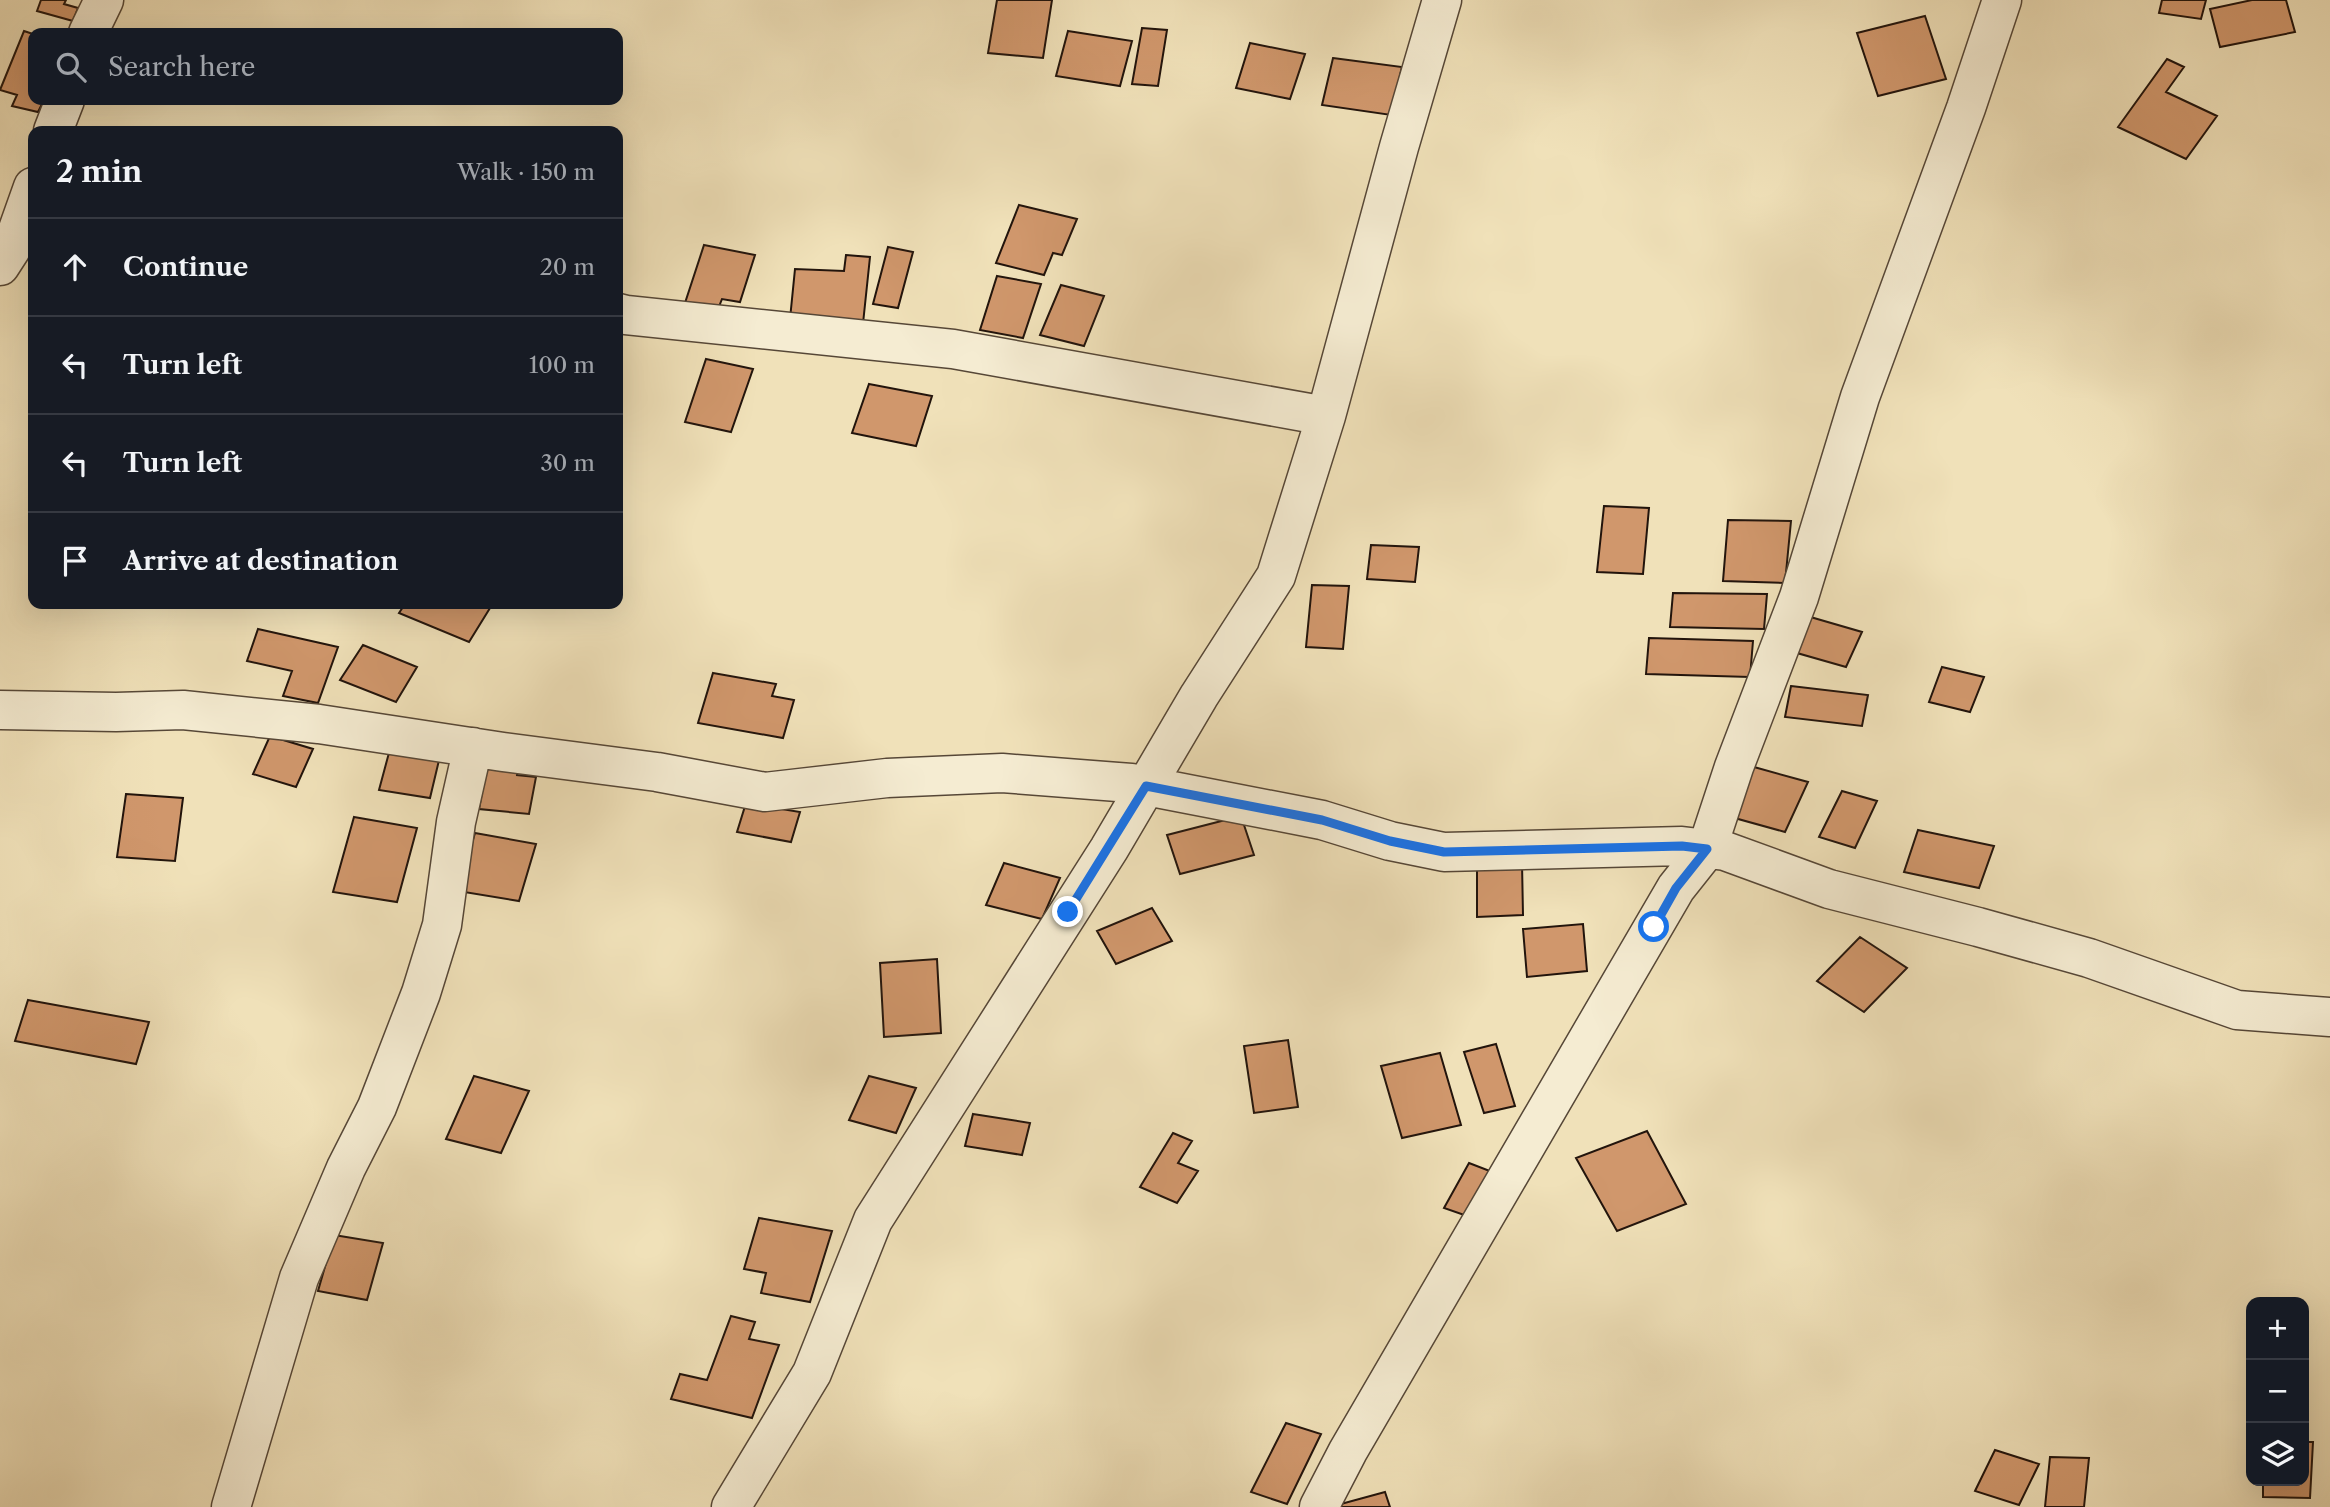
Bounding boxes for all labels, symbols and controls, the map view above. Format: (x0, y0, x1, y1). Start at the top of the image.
search box (28, 28, 623, 105)
icon: search (52, 48, 90, 86)
text: Search here (108, 51, 255, 83)
text: 2 min (56, 153, 142, 190)
text: Walk · 150 m (457, 158, 595, 186)
icon: ahead (56, 248, 94, 286)
text: Continue (123, 251, 248, 283)
text: 20 m (540, 253, 595, 281)
icon: left (56, 346, 94, 384)
text: Turn left (123, 349, 242, 381)
text: 100 m (529, 351, 595, 379)
icon: left (56, 444, 94, 482)
text: Turn left (123, 447, 242, 479)
text: 30 m (540, 449, 595, 477)
icon: arrive (56, 542, 94, 580)
text: Arrive at destination (123, 545, 398, 577)
route end (1052, 896, 1083, 927)
route start (1638, 911, 1669, 942)
map controls (2246, 1297, 2309, 1486)
button: + (2246, 1297, 2309, 1360)
button: − (2246, 1360, 2309, 1423)
button: layers (2246, 1423, 2309, 1486)

